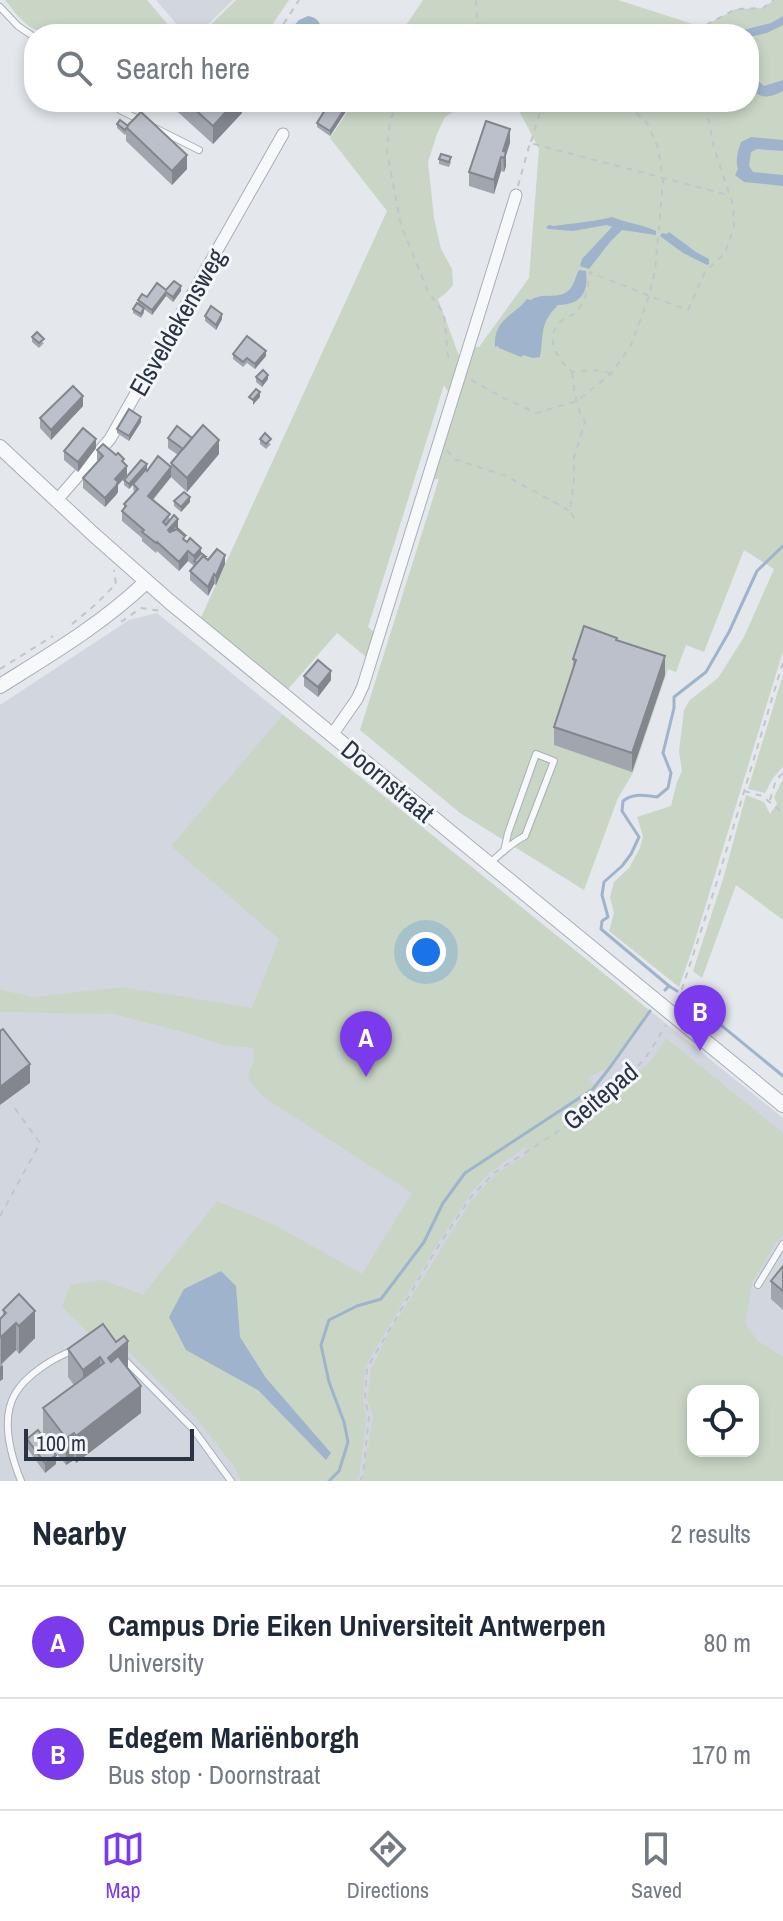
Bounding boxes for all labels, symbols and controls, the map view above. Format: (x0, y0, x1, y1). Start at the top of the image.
search box (24, 24, 759, 112)
icon: search (52, 46, 96, 90)
text: Search here (116, 48, 250, 88)
street label: Elsveldekensweg (121, 242, 233, 402)
street label: Doornstraat (334, 732, 442, 830)
your location (406, 932, 446, 972)
pin: B (674, 985, 726, 1051)
pin: A (340, 1011, 392, 1077)
street label: Geitepad (555, 1054, 645, 1138)
map controls (687, 1385, 759, 1457)
button: locate (687, 1385, 759, 1457)
scale bar (24, 1425, 194, 1461)
text: 100 m (36, 1428, 86, 1458)
text: Nearby (32, 1510, 127, 1556)
text: 2 results (670, 1516, 751, 1551)
text: Campus Drie Eiken Universiteit Antwerpen (108, 1605, 606, 1645)
text: A (50, 1625, 66, 1660)
text: 80 m (704, 1625, 751, 1660)
text: University (108, 1645, 204, 1680)
text: Edegem Mariënborgh (108, 1717, 360, 1757)
text: B (50, 1737, 66, 1772)
text: 170 m (692, 1737, 751, 1772)
text: Bus stop · Doornstraat (108, 1757, 320, 1792)
tab: Map (101, 1827, 145, 1905)
tab: Directions (347, 1827, 429, 1905)
tab: Saved (631, 1827, 682, 1905)

